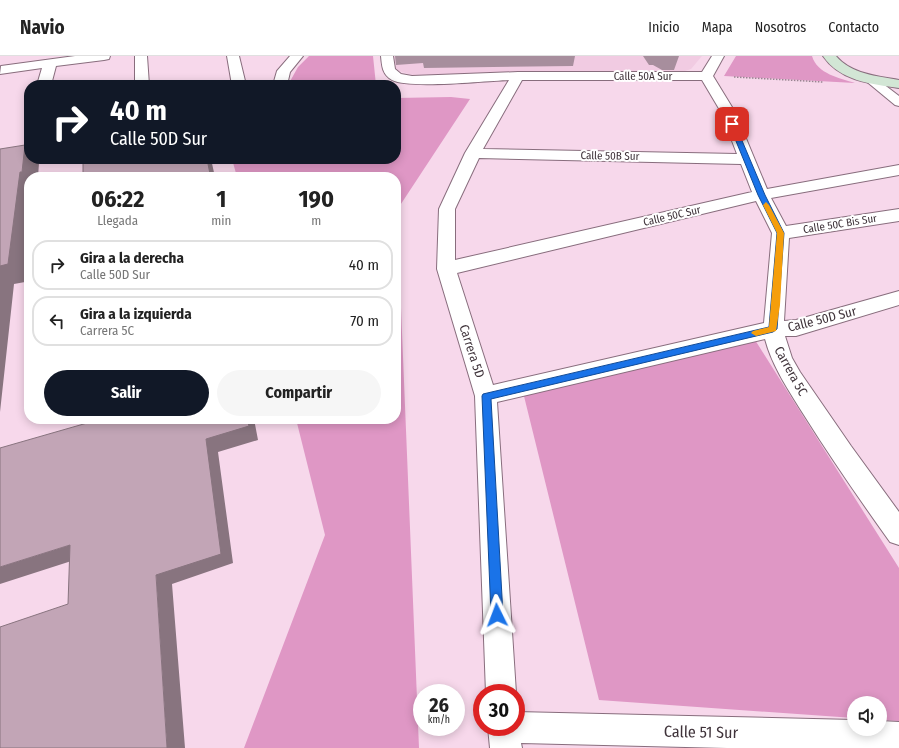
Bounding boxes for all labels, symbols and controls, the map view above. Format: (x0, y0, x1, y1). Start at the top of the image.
text: Navio (20, 16, 65, 39)
text: Inicio (648, 19, 680, 36)
text: Mapa (702, 19, 733, 36)
text: Nosotros (755, 19, 806, 36)
text: Contacto (828, 19, 879, 36)
street label: Calle 50A Sur (614, 70, 673, 83)
text: 40 m (110, 94, 167, 127)
icon: right (44, 96, 96, 148)
pin (715, 107, 749, 141)
icon: arrive (721, 113, 743, 135)
text: Calle 50D Sur (110, 128, 207, 150)
street label: Calle 50B Sur (580, 149, 640, 163)
text: 06:22 (91, 185, 144, 213)
text: 1 (216, 185, 226, 213)
text: 190 (298, 185, 334, 213)
street label: Calle 50C Sur (642, 203, 702, 229)
street label: Calle 50C Bis Sur (802, 212, 878, 236)
text: Llegada (97, 213, 138, 228)
text: min (211, 213, 231, 228)
text: m (311, 213, 321, 228)
text: Gira a la derecha (80, 249, 184, 267)
icon: right (46, 254, 68, 276)
text: 40 m (349, 256, 379, 274)
text: Calle 50D Sur (80, 267, 150, 282)
street label: Calle 50D Sur (786, 303, 858, 335)
text: Gira a la izquierda (80, 305, 192, 323)
icon: left (46, 310, 68, 332)
text: 70 m (350, 312, 379, 330)
street label: Carrera 5D (456, 322, 488, 380)
text: Carrera 5C (80, 323, 134, 338)
street label: Carrera 5C (771, 344, 811, 399)
button: Salir (44, 370, 209, 416)
button: Compartir (217, 370, 381, 416)
position arrow (476, 594, 518, 636)
speed limit sign: 30 (473, 684, 525, 736)
text: 26 (429, 693, 449, 717)
map controls (847, 696, 887, 736)
button: sound (847, 696, 887, 736)
text: km/h (428, 714, 450, 726)
street label: Calle 51 Sur (664, 722, 739, 742)

